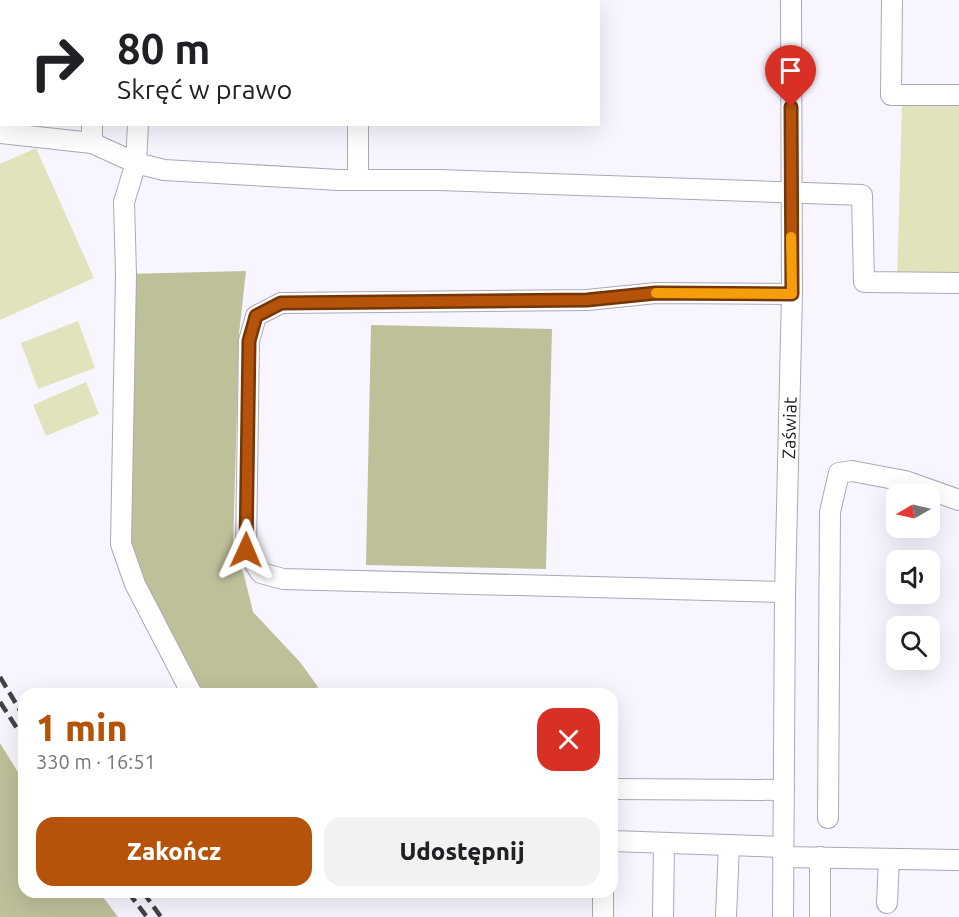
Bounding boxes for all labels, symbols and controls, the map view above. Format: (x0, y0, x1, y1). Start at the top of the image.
icon: right (18, 24, 96, 102)
text: 80 m (117, 25, 211, 72)
pin (765, 45, 816, 107)
icon: arrive (774, 54, 807, 87)
text: Skręć w prawo (117, 74, 292, 104)
street label: Zaświat (778, 397, 800, 459)
north arrow (886, 484, 940, 538)
map controls (886, 484, 940, 670)
position arrow (214, 518, 278, 582)
button: sound (886, 550, 940, 604)
button: search (886, 616, 940, 670)
text: 1 min (36, 707, 128, 748)
button: close (537, 708, 600, 771)
text: 330 m · 16:51 (36, 750, 156, 773)
button: Zakończ (36, 817, 312, 886)
button: Udostępnij (324, 817, 600, 886)

